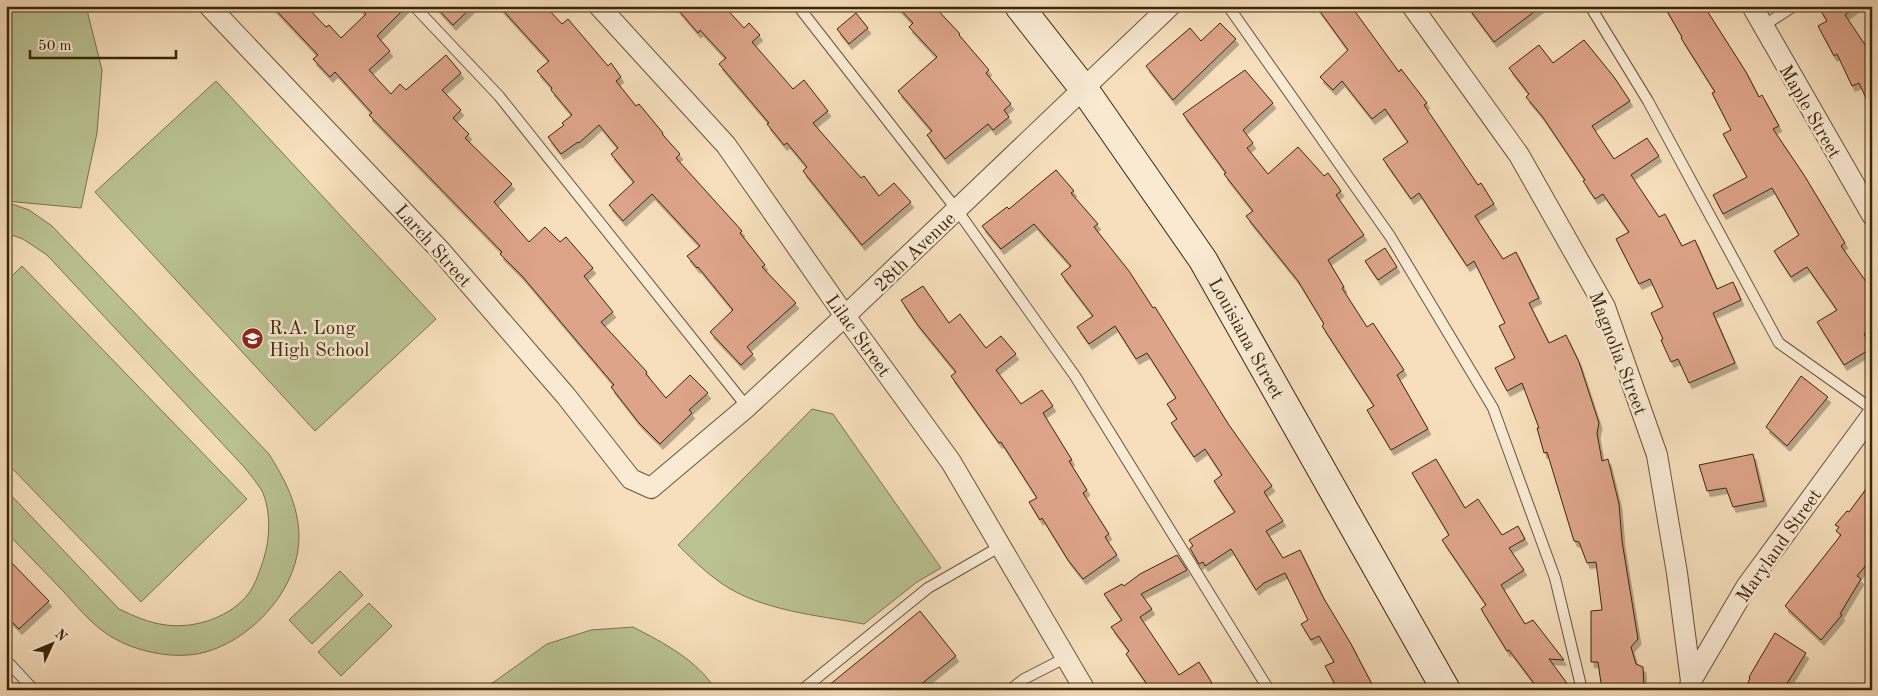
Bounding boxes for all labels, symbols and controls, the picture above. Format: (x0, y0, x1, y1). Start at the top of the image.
scale bar (30, 28, 176, 60)
text: 50 m (38, 39, 72, 54)
street label: Maple Street (1774, 62, 1843, 162)
street label: Larch Street (390, 202, 474, 292)
street label: 28th Avenue (871, 210, 960, 296)
street label: Louisiana Street (1204, 275, 1286, 403)
street label: Magnolia Street (1584, 290, 1649, 418)
street label: Lilac Street (821, 292, 893, 381)
place label: R.A. Long High School (269, 320, 369, 361)
school or university icon: R.A. Long High School (241, 326, 265, 350)
street label: Maryland Street (1734, 486, 1826, 607)
north arrow (28, 618, 78, 668)
text: N (52, 627, 70, 645)

